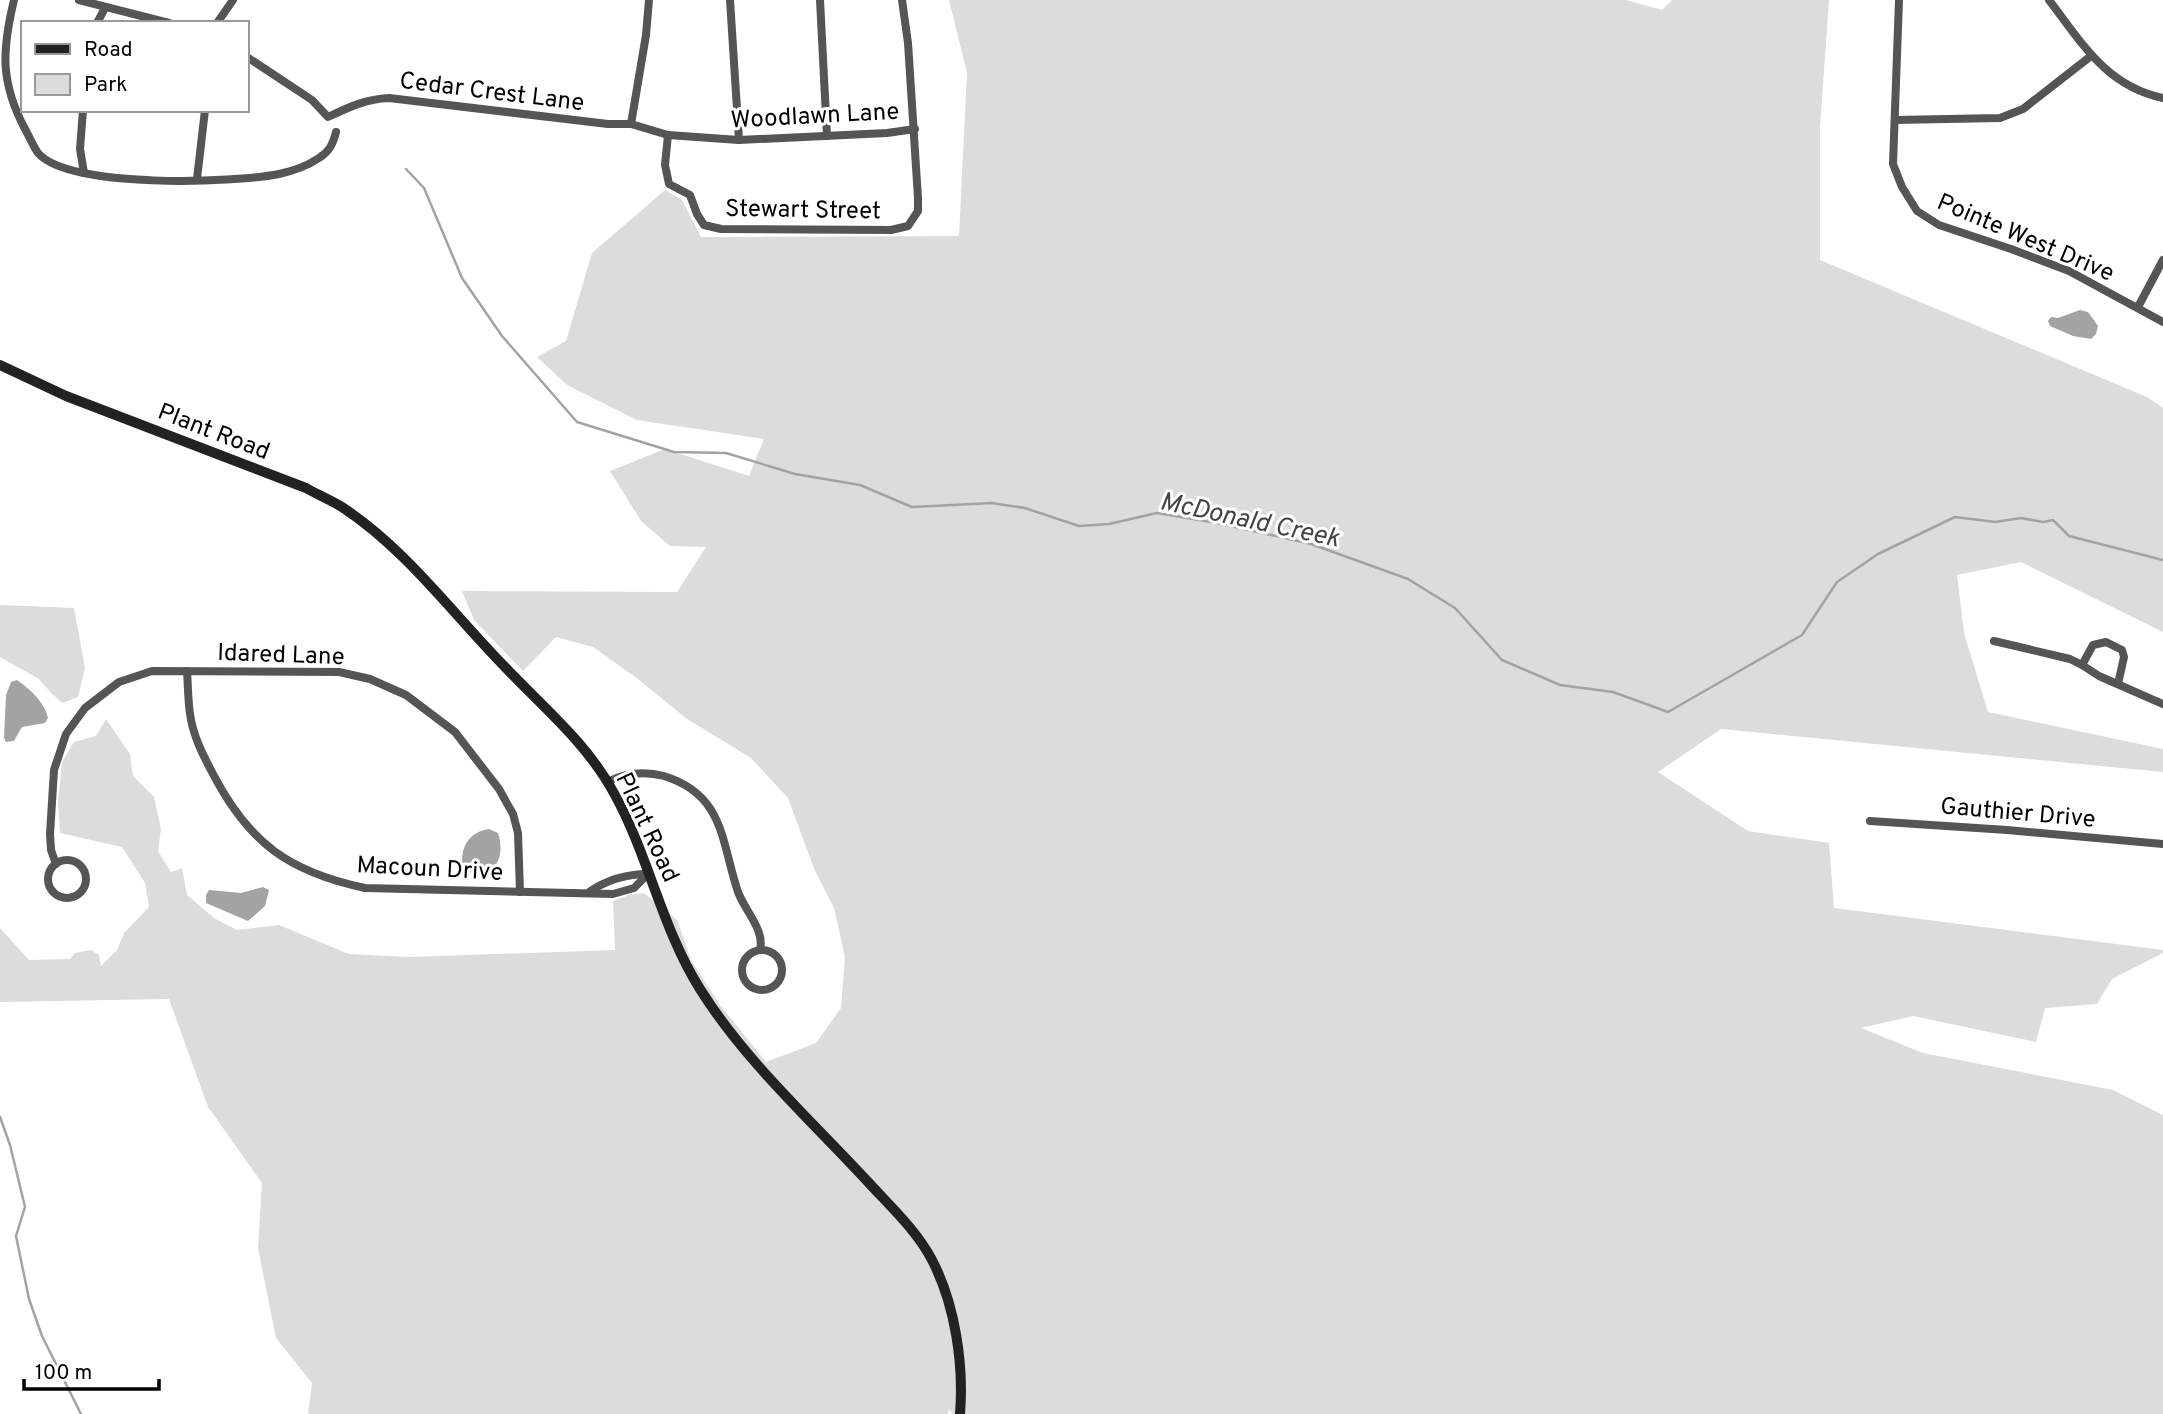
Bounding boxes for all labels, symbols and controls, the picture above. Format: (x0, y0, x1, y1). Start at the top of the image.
legend (21, 21, 248, 112)
text: Road (84, 37, 133, 64)
street label: Cedar Crest Lane (398, 67, 586, 119)
text: Park (84, 72, 127, 99)
street label: Woodlawn Lane (730, 98, 900, 136)
street label: Pointe West Drive (1932, 188, 2118, 290)
street label: Stewart Street (725, 195, 881, 227)
street label: Plant Road (153, 398, 274, 468)
water label: McDonald Creek (1157, 486, 1343, 557)
street label: Idared Lane (217, 639, 345, 673)
street label: Plant Road (608, 768, 685, 888)
street label: Gauthier Drive (1939, 792, 2097, 836)
street label: Macoun Drive (356, 851, 504, 889)
scale bar (24, 1348, 159, 1392)
text: 100 m (35, 1360, 92, 1387)

